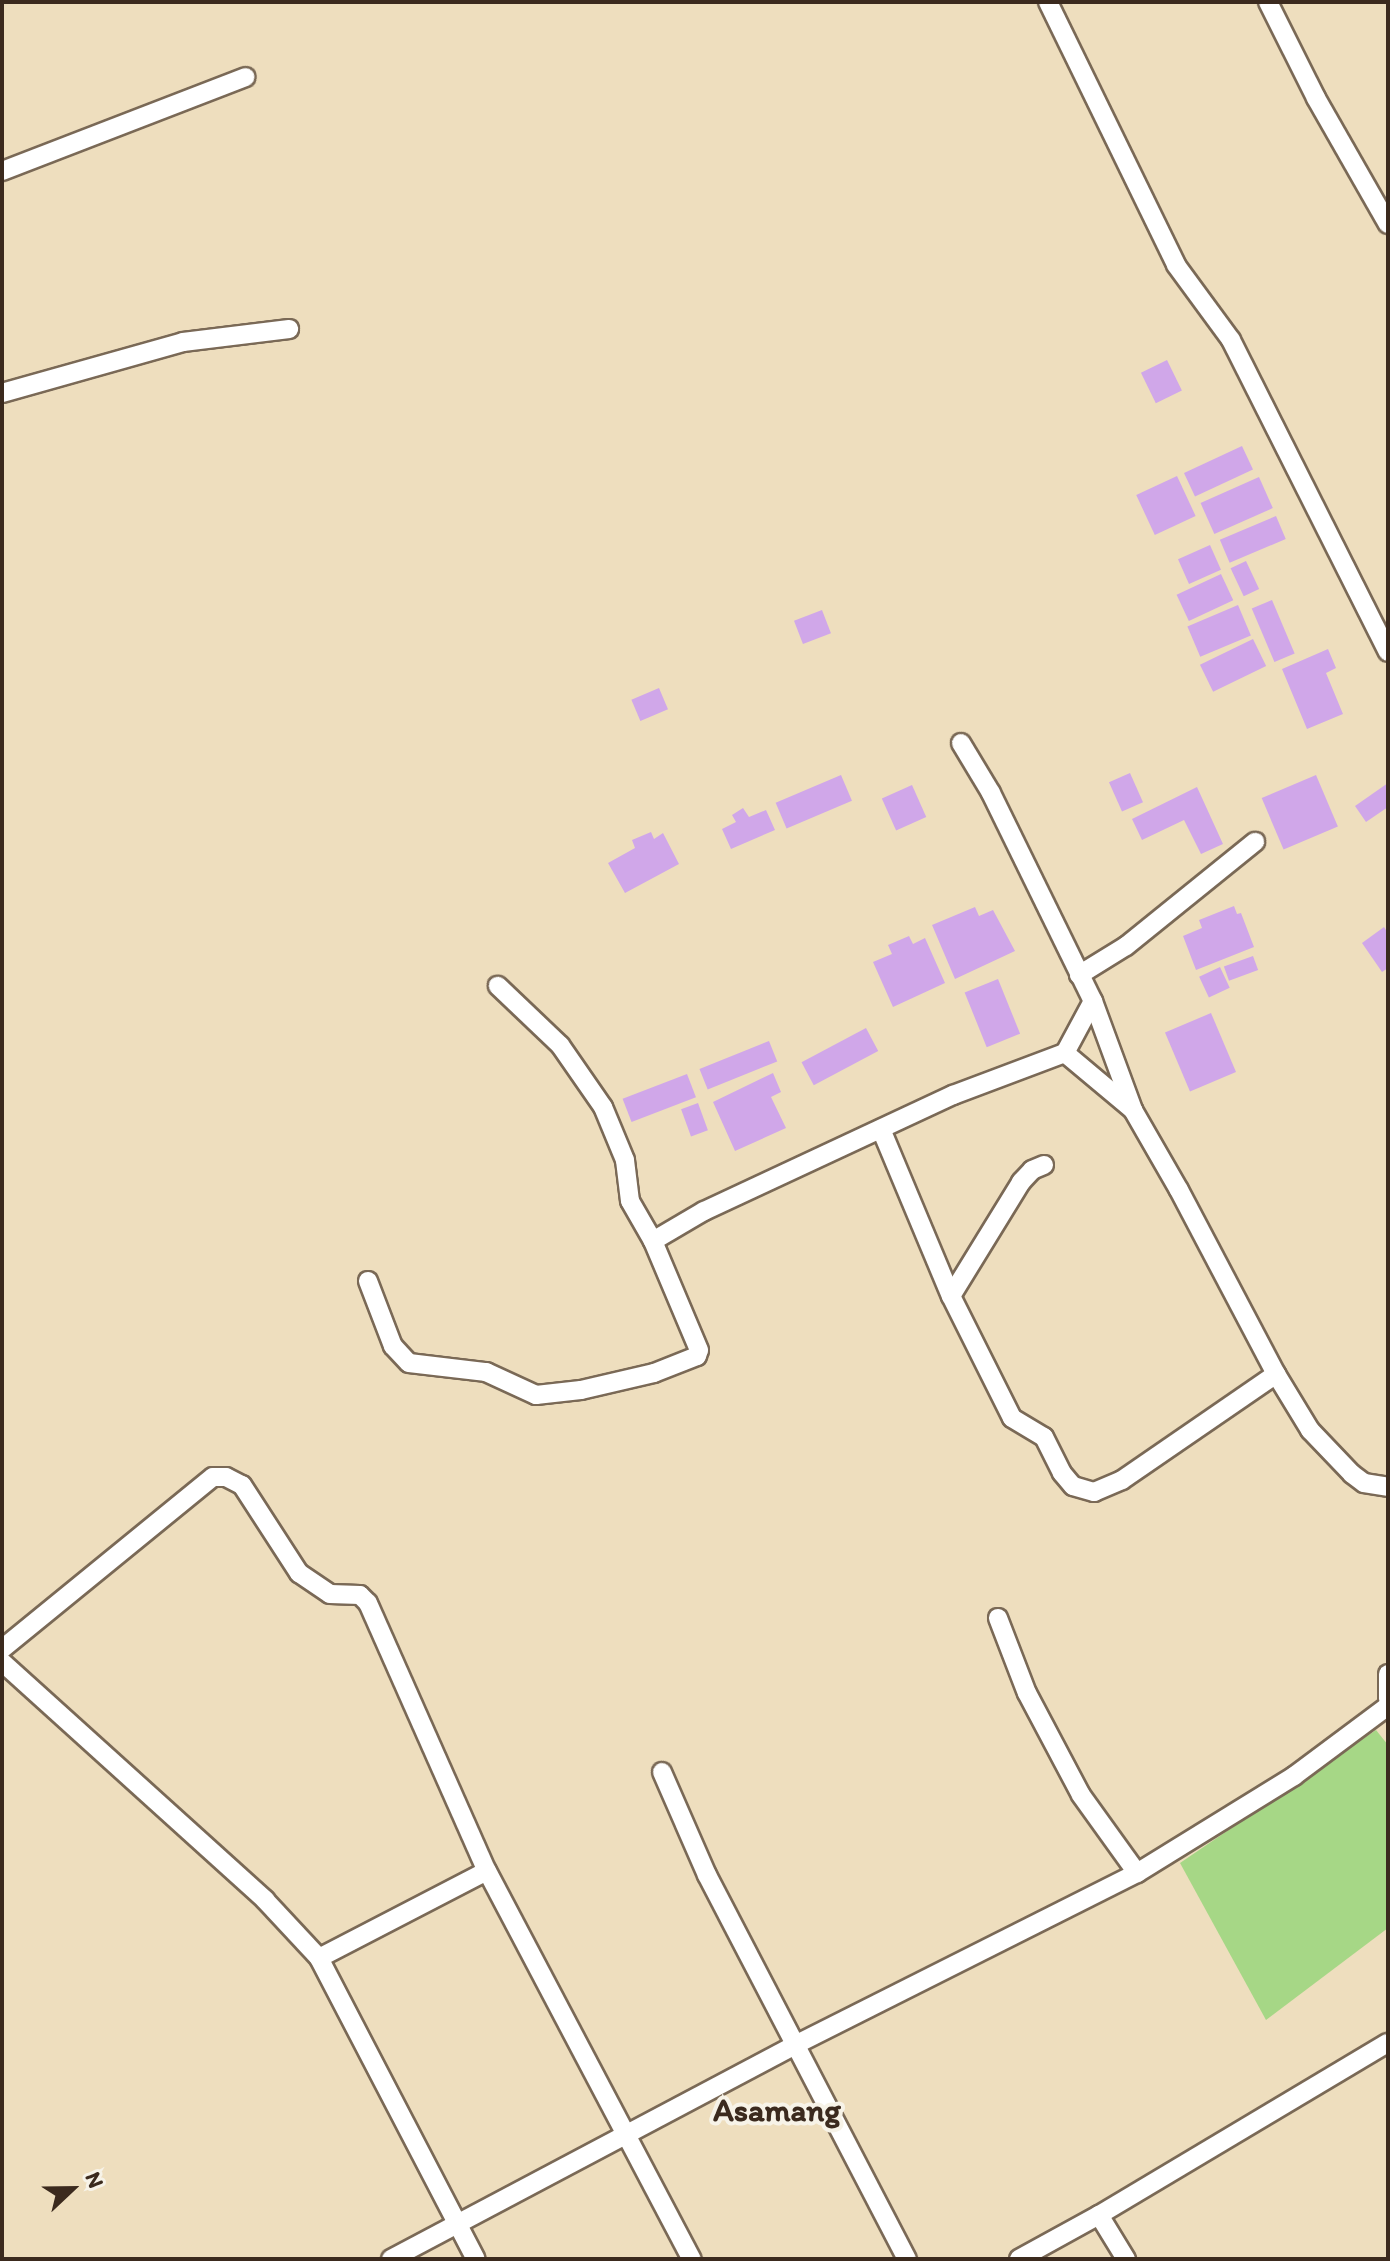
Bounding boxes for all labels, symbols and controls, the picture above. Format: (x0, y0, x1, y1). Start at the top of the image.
district label: Asamang (713, 2091, 841, 2129)
north arrow (32, 2149, 112, 2229)
text: N (79, 2168, 110, 2192)

